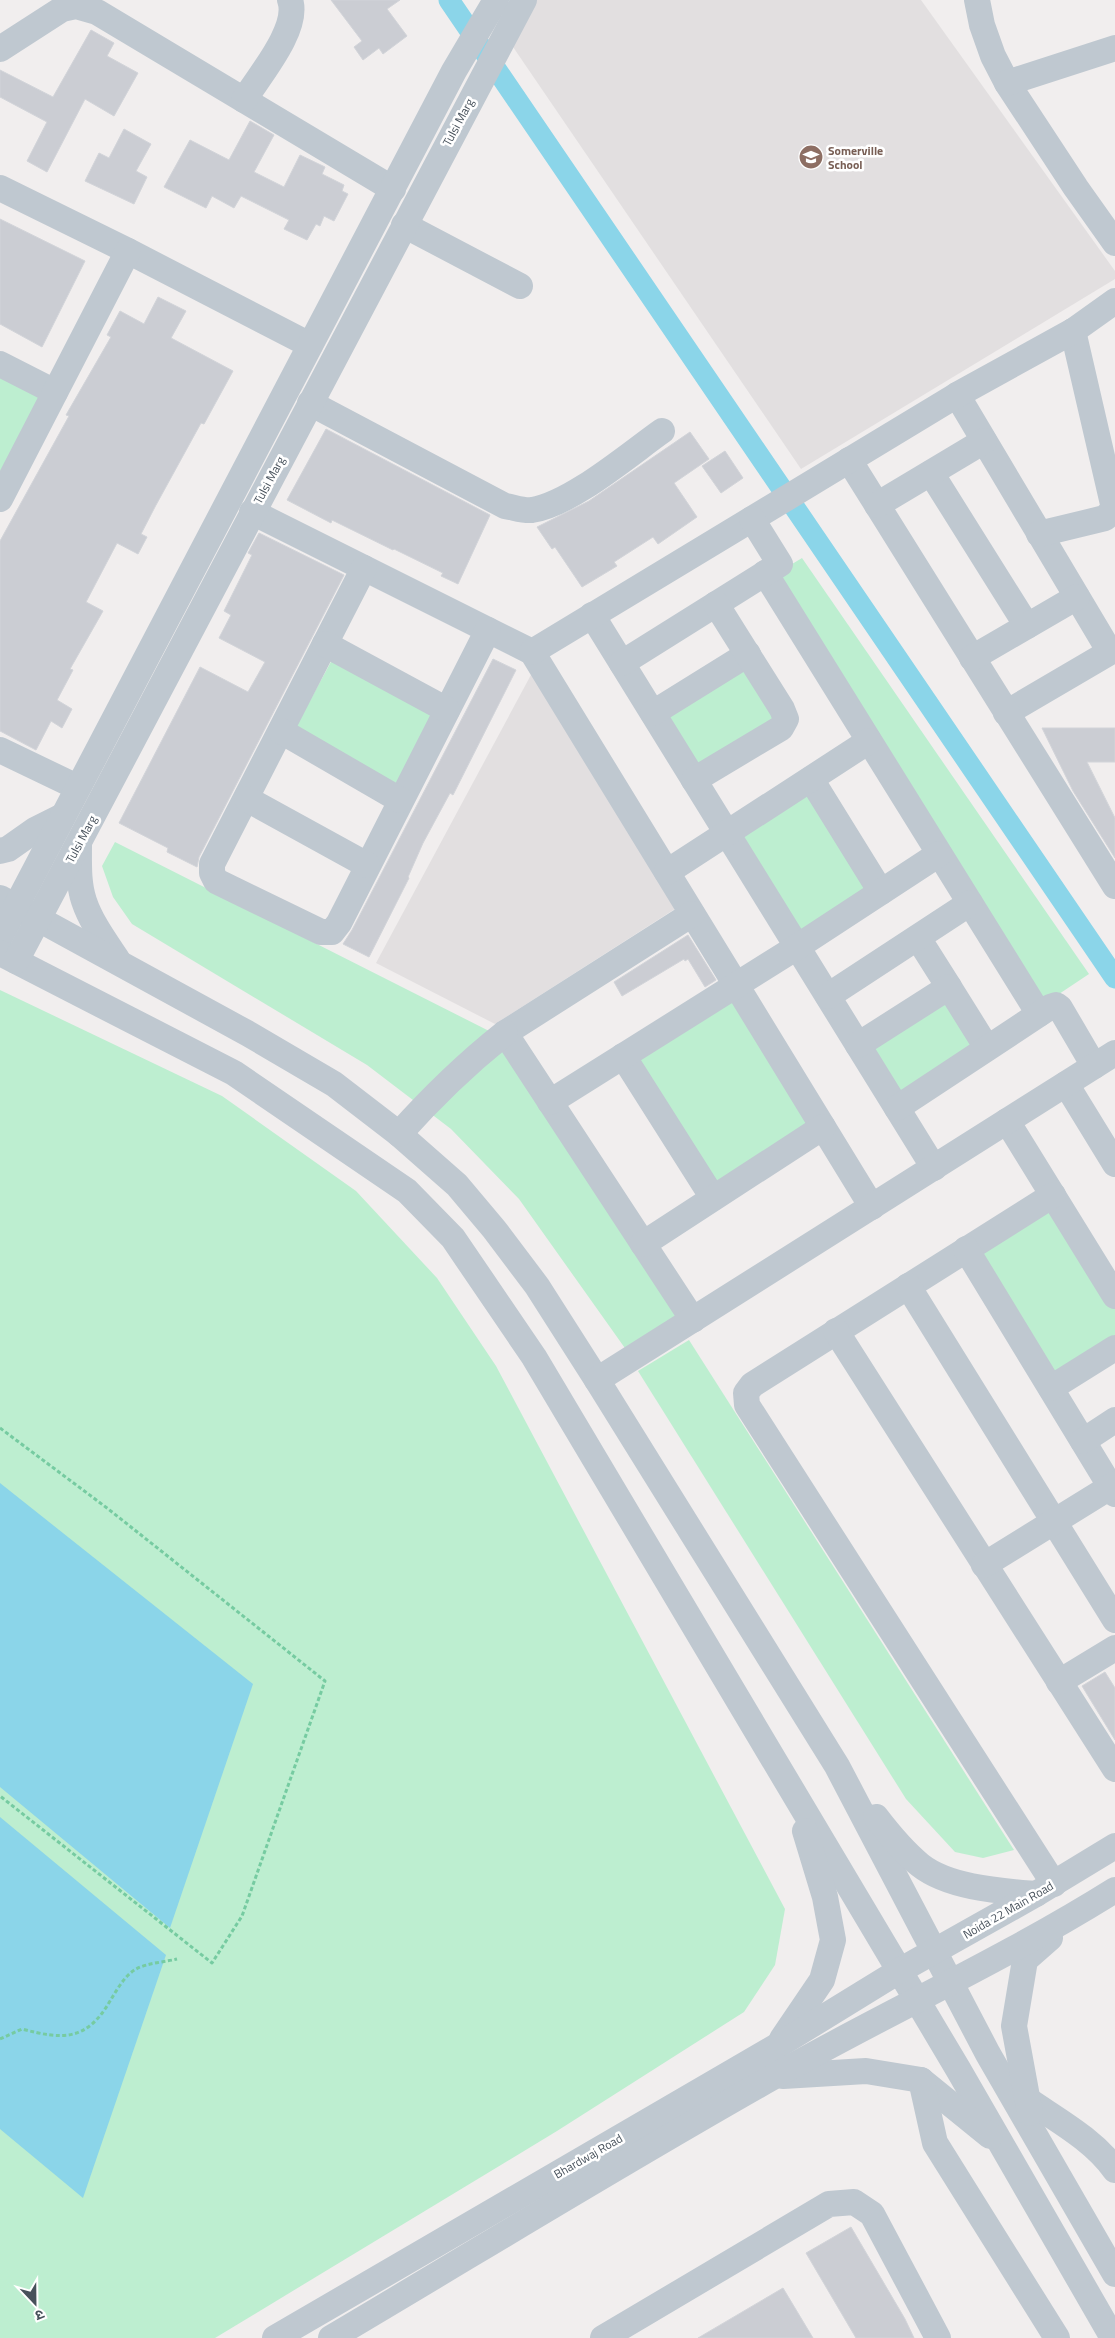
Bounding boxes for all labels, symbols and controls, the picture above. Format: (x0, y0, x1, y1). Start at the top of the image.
street label: Tulsi Marg (438, 95, 478, 149)
place label: Somerville School (828, 141, 883, 174)
school or university icon: Somerville School (798, 144, 824, 170)
street label: Tulsi Marg (249, 453, 289, 507)
street label: Tulsi Marg (61, 812, 101, 866)
street label: Noida 22 Main Road (959, 1876, 1057, 1944)
street label: Bhardwaj Road (550, 2129, 626, 2183)
north arrow (10, 2278, 60, 2328)
text: उ (32, 2304, 48, 2327)

